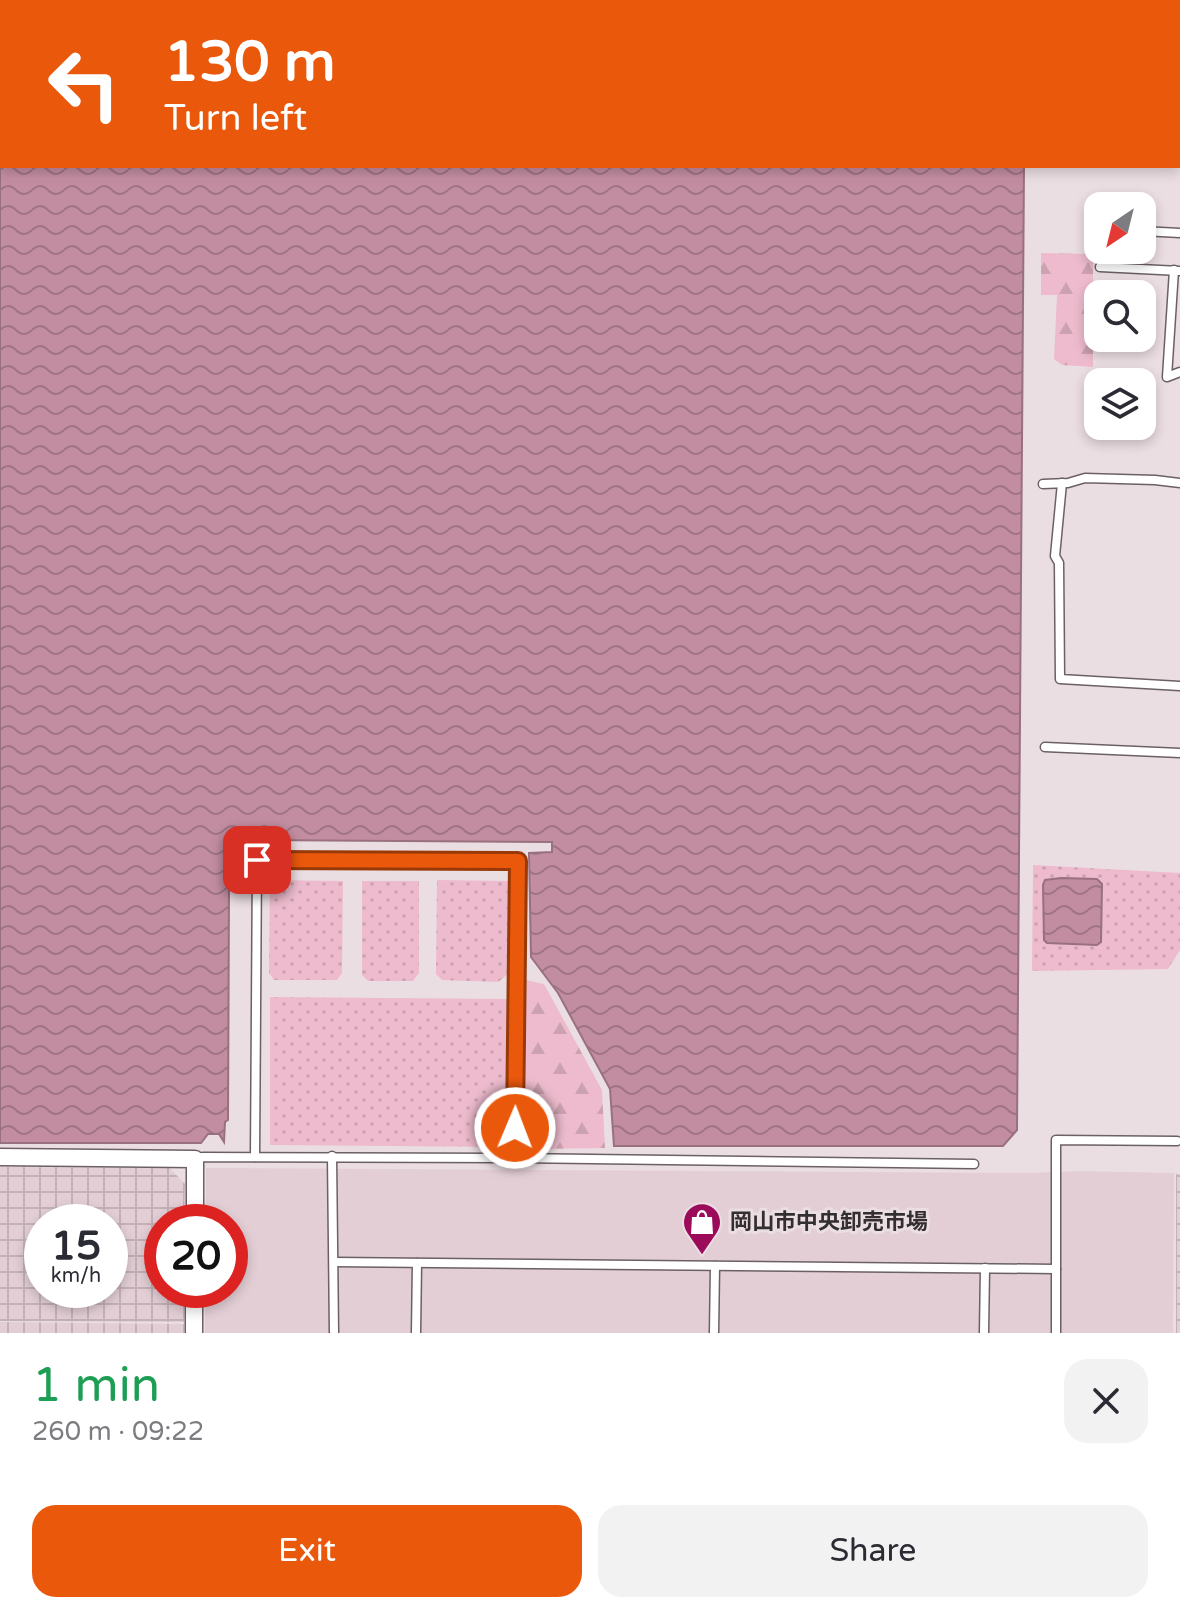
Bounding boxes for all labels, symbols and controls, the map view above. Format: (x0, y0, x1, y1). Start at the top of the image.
text: 130 m (164, 29, 335, 96)
icon: left (32, 32, 136, 136)
text: Turn left (164, 97, 307, 140)
north arrow (1084, 192, 1156, 264)
map controls (1084, 192, 1156, 440)
button: search (1084, 280, 1156, 352)
button: layers (1084, 368, 1156, 440)
pin (223, 826, 291, 894)
icon: arrive (235, 838, 279, 882)
position arrow (473, 1086, 557, 1170)
shop icon: 岡山市中央卸売市場 (681, 1201, 723, 1256)
speed limit sign: 20 (144, 1204, 248, 1308)
place label: 岡山市中央卸売市場 (730, 1209, 928, 1235)
text: 15 (51, 1222, 101, 1270)
text: km/h (51, 1264, 101, 1288)
text: 1 min (32, 1357, 160, 1415)
button: close (1064, 1359, 1148, 1443)
text: 260 m · 09:22 (32, 1416, 204, 1447)
button: Exit (32, 1505, 582, 1597)
button: Share (598, 1505, 1148, 1597)

